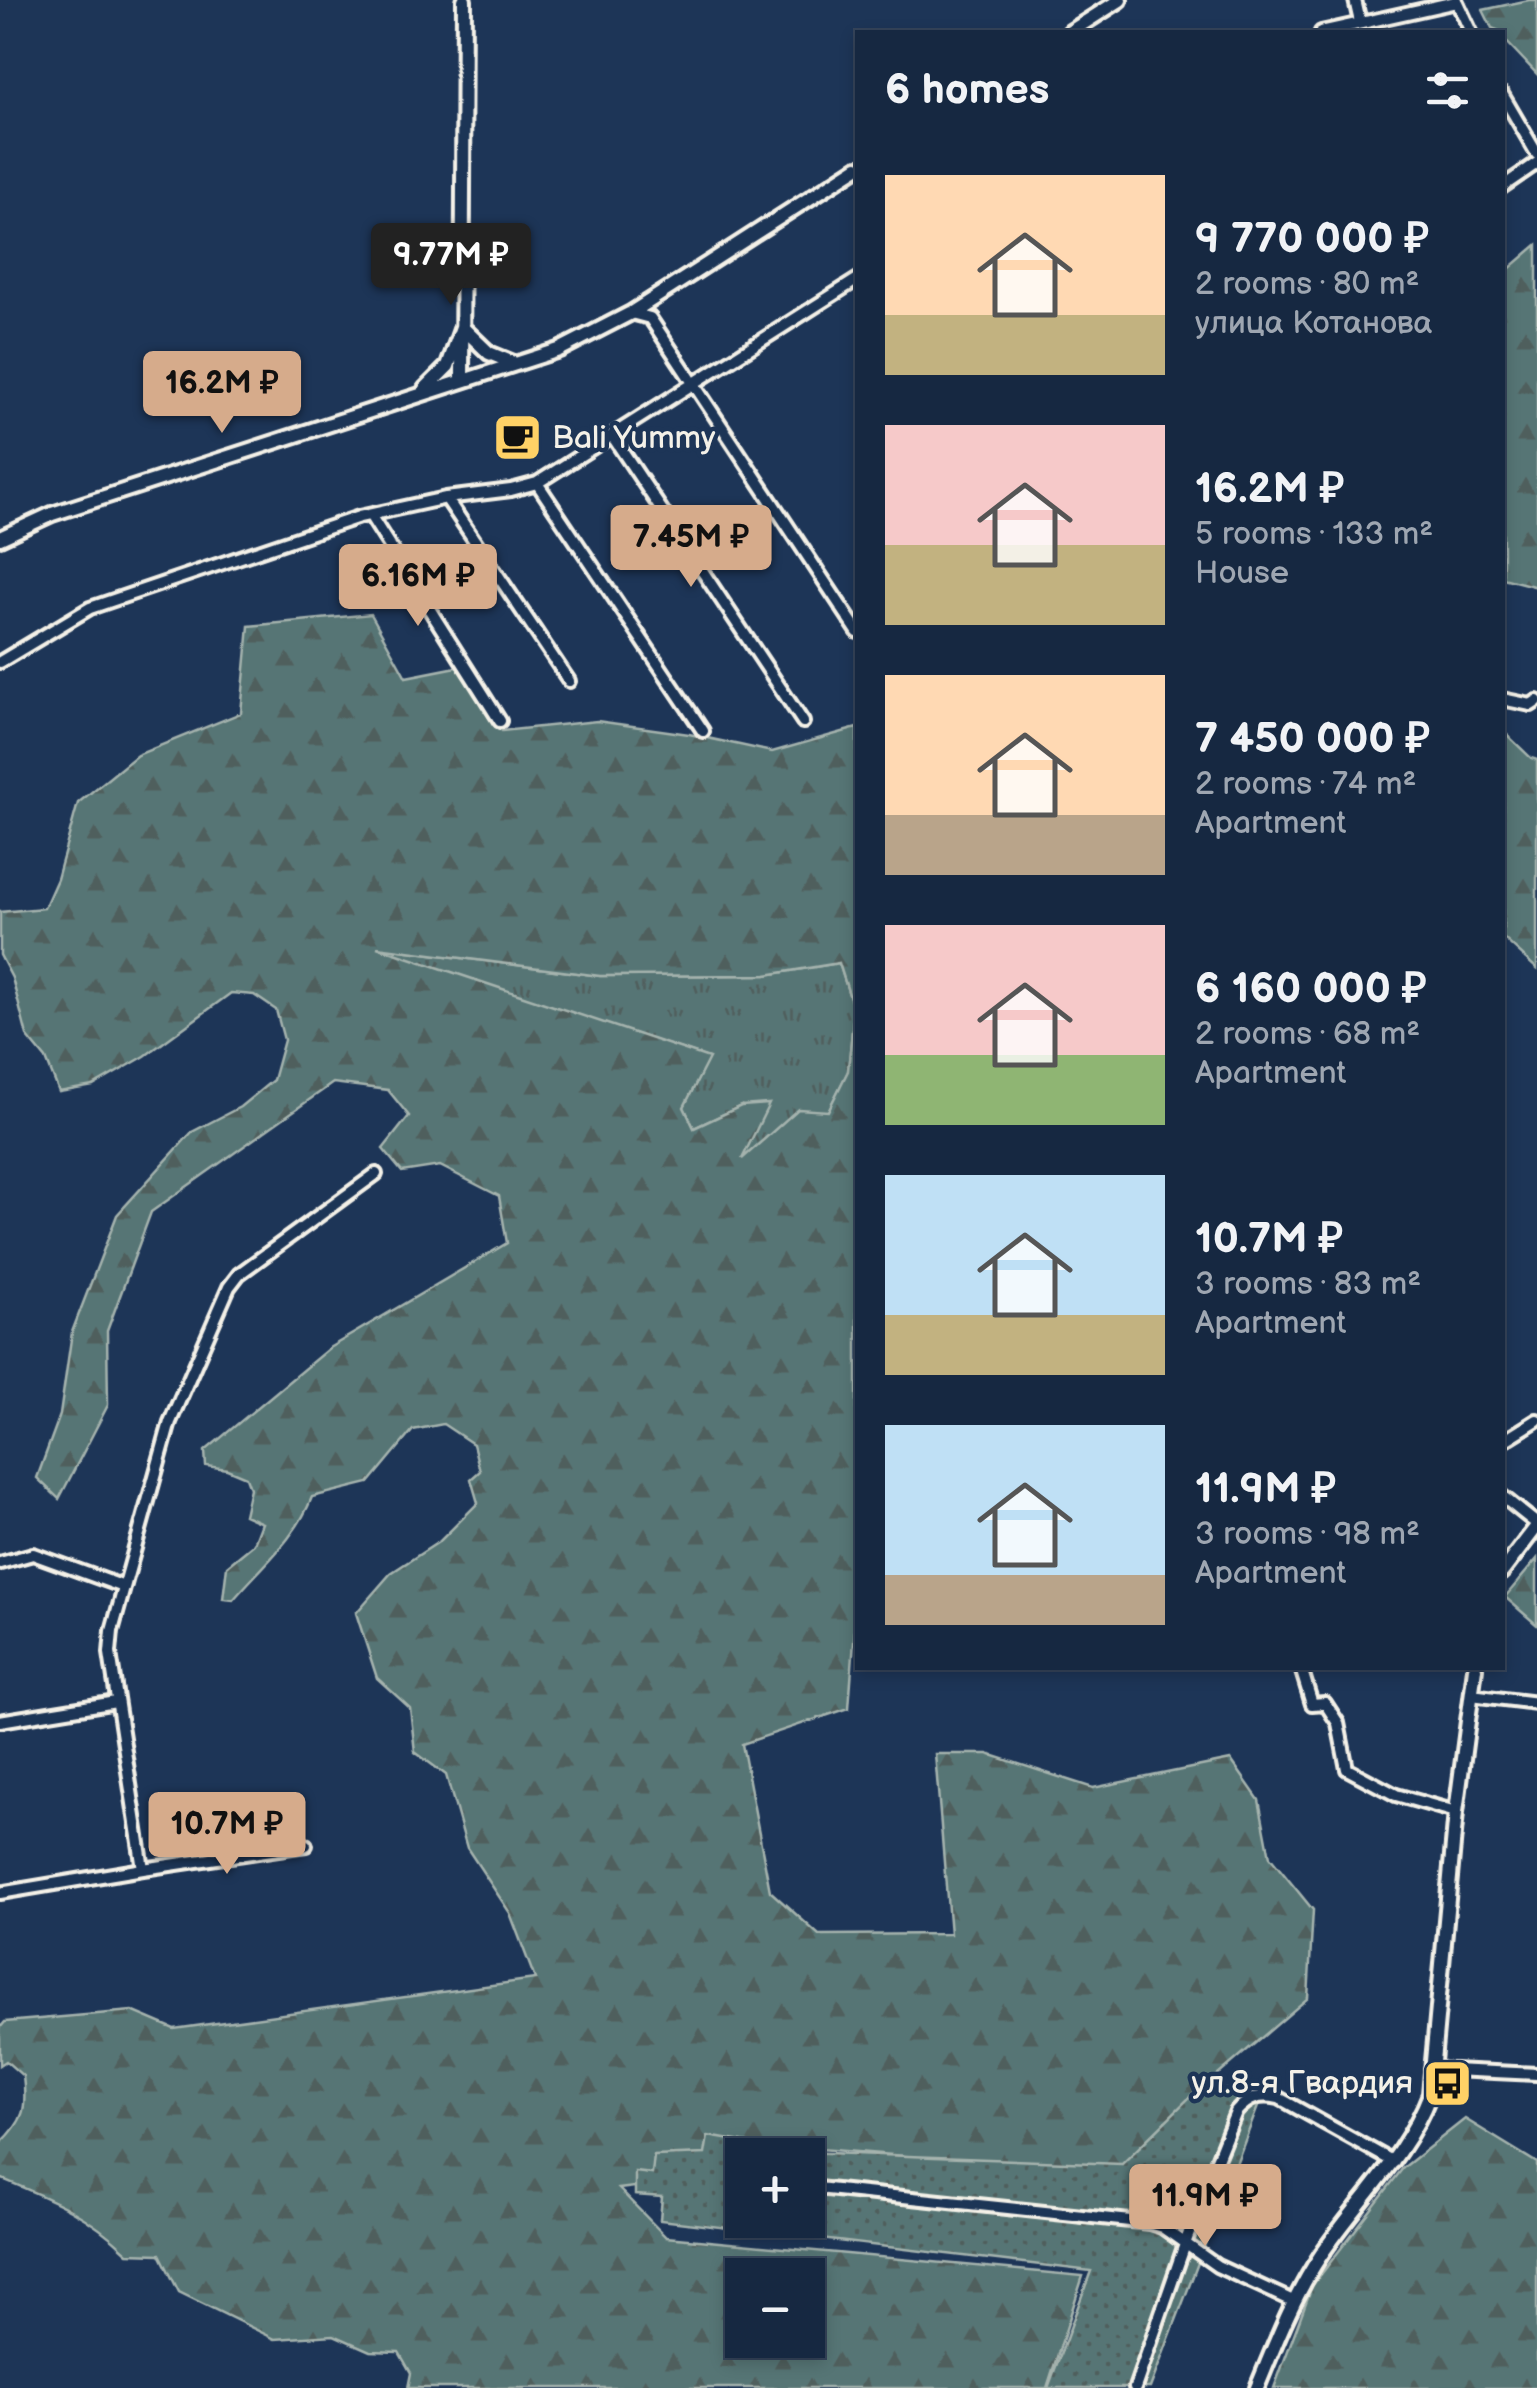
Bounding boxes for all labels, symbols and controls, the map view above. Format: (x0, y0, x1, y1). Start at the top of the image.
icon: filters (1420, 63, 1475, 118)
text: 6 homes (885, 65, 1049, 116)
text: 9 770 000 ₽ (1195, 214, 1429, 265)
icon: home (965, 215, 1085, 335)
pin: 9.77M ₽ (359, 223, 543, 308)
text: 9.77M ₽ (393, 236, 509, 275)
text: 2 rooms · 80 m² (1195, 265, 1419, 304)
text: улица Котанова (1195, 304, 1433, 343)
pin: 16.2M ₽ (130, 351, 314, 436)
text: 16.2M ₽ (165, 364, 279, 403)
cafe icon: Bali Yummy (491, 412, 543, 464)
place label: Bali Yummy (552, 419, 716, 458)
text: 16.2M ₽ (1195, 464, 1345, 515)
icon: home (965, 465, 1085, 585)
pin: 7.45M ₽ (599, 505, 783, 590)
text: 5 rooms · 133 m² (1195, 515, 1433, 554)
text: 7.45M ₽ (633, 518, 749, 557)
pin: 6.16M ₽ (326, 544, 510, 629)
text: House (1195, 554, 1289, 593)
text: 6.16M ₽ (361, 557, 475, 596)
text: 7 450 000 ₽ (1195, 714, 1430, 765)
icon: home (965, 715, 1085, 835)
text: 2 rooms · 74 m² (1195, 765, 1416, 804)
text: Apartment (1195, 804, 1346, 843)
text: 6 160 000 ₽ (1195, 964, 1427, 1015)
icon: home (965, 965, 1085, 1085)
text: 2 rooms · 68 m² (1195, 1015, 1420, 1054)
text: Apartment (1195, 1054, 1346, 1093)
text: 10.7M ₽ (1195, 1214, 1343, 1265)
icon: home (965, 1215, 1085, 1335)
text: 3 rooms · 83 m² (1195, 1265, 1421, 1304)
text: Apartment (1195, 1304, 1346, 1343)
text: 11.9M ₽ (1195, 1464, 1336, 1515)
icon: home (965, 1465, 1085, 1585)
text: 3 rooms · 98 m² (1195, 1515, 1420, 1554)
text: Apartment (1195, 1554, 1346, 1593)
pin: 10.7M ₽ (135, 1792, 319, 1877)
text: 10.7M ₽ (171, 1805, 283, 1844)
bus stop icon: ул.8-я Гвардия (1422, 2057, 1474, 2109)
place label: ул.8-я Гвардия (1192, 2064, 1413, 2103)
map controls (725, 2138, 825, 2358)
button: + (725, 2138, 825, 2238)
pin: 11.9M ₽ (1113, 2164, 1297, 2249)
text: 11.9M ₽ (1151, 2177, 1259, 2216)
button: − (725, 2258, 825, 2358)

